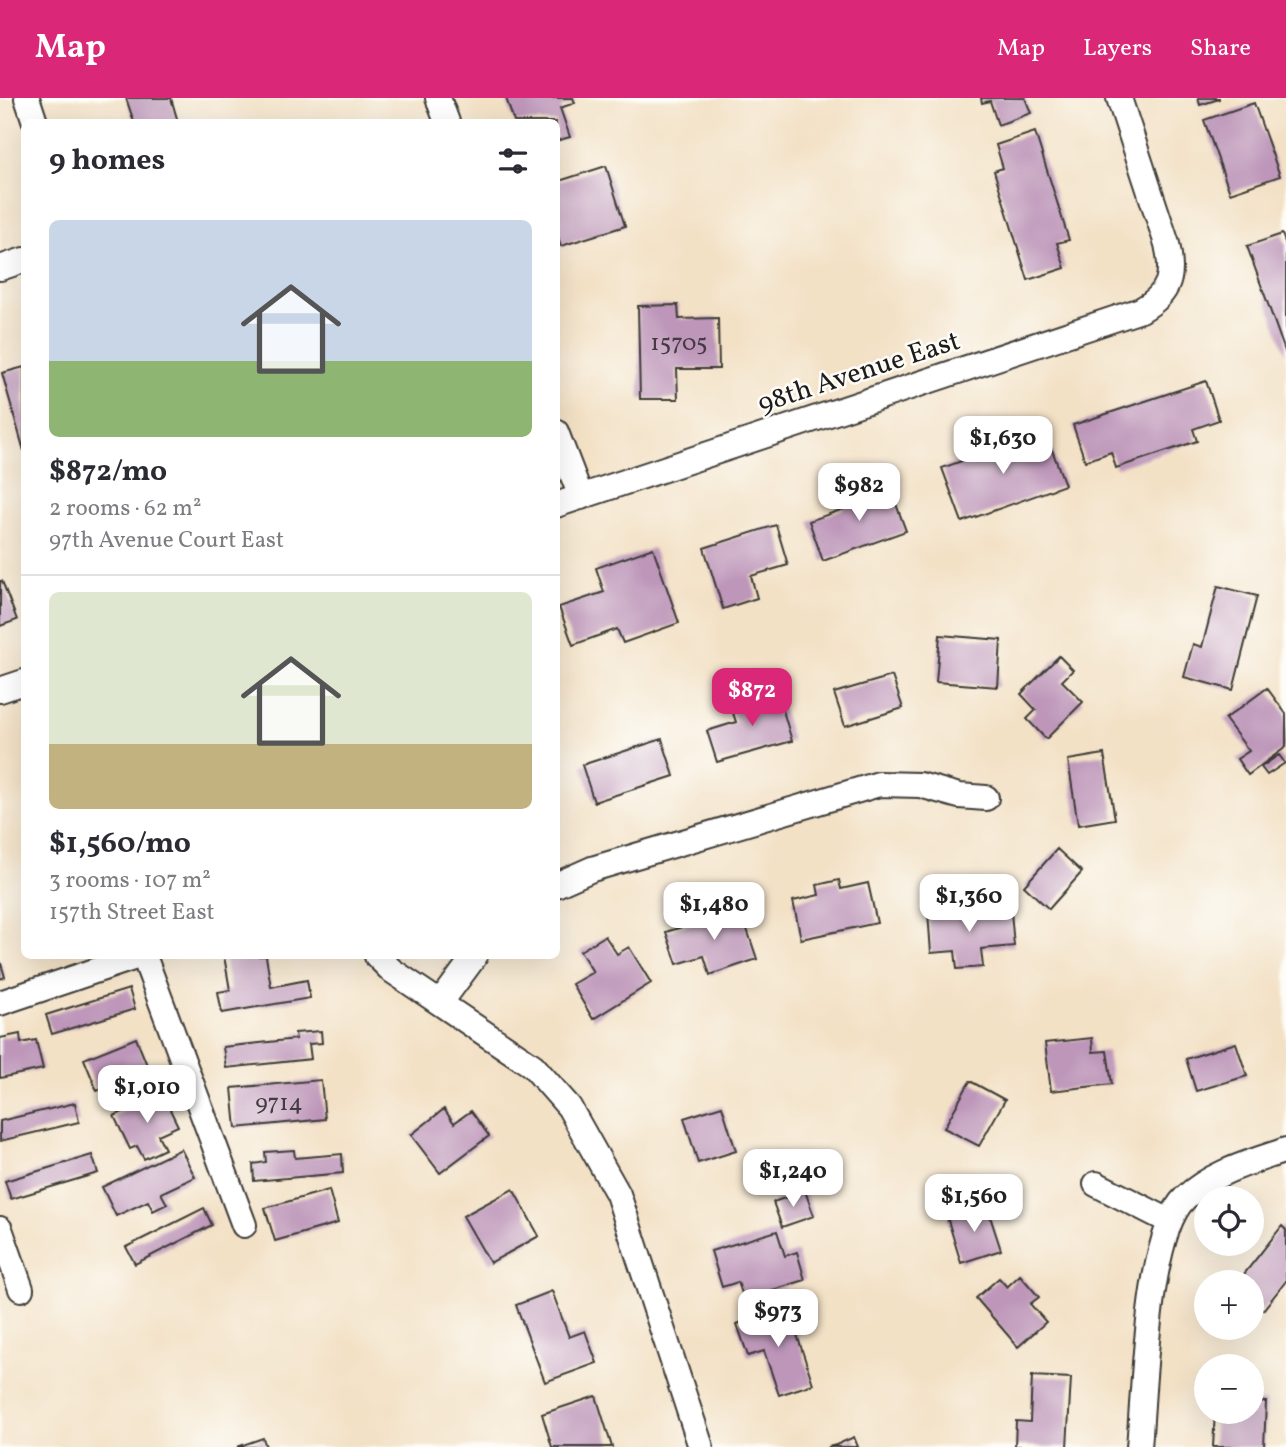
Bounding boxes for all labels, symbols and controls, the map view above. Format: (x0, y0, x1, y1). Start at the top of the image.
text: Map (35, 26, 106, 72)
text: Map (997, 32, 1045, 66)
text: Layers (1083, 32, 1152, 66)
text: Share (1190, 32, 1251, 66)
text: 9 homes (49, 140, 165, 182)
icon: filters (494, 142, 532, 180)
icon: home (228, 266, 354, 392)
street label: 98th Avenue East (753, 322, 965, 424)
house number: 15705 (650, 327, 708, 361)
pin: $1,630 (946, 416, 1060, 476)
text: $1,630 (970, 423, 1036, 455)
text: $872/mo (49, 451, 167, 493)
pin: $982 (818, 464, 900, 523)
text: $982 (834, 470, 884, 502)
text: 2 rooms · 62 m² (49, 493, 201, 525)
text: 97th Avenue Court East (49, 525, 284, 557)
icon: home (228, 638, 354, 764)
pin: $872 (711, 668, 793, 728)
text: $872 (728, 675, 776, 707)
text: $1,560/mo (49, 823, 191, 865)
text: 3 rooms · 107 m² (49, 865, 211, 897)
pin: $1,360 (912, 874, 1026, 934)
text: $1,360 (936, 881, 1002, 913)
pin: $1,480 (657, 882, 771, 942)
text: $1,480 (679, 889, 749, 921)
text: 157th Street East (49, 897, 215, 929)
pin: $1,010 (90, 1066, 204, 1125)
text: $1,010 (114, 1072, 180, 1104)
house number: 9714 (255, 1087, 303, 1121)
pin: $1,240 (736, 1150, 850, 1209)
text: $1,240 (759, 1156, 827, 1188)
pin: $1,560 (917, 1174, 1031, 1234)
text: $1,560 (941, 1181, 1007, 1213)
map controls (1194, 1186, 1264, 1424)
button: locate (1194, 1186, 1264, 1256)
button: + (1194, 1270, 1264, 1340)
pin: $973 (737, 1290, 819, 1349)
text: $973 (754, 1296, 802, 1328)
button: − (1194, 1354, 1264, 1424)

